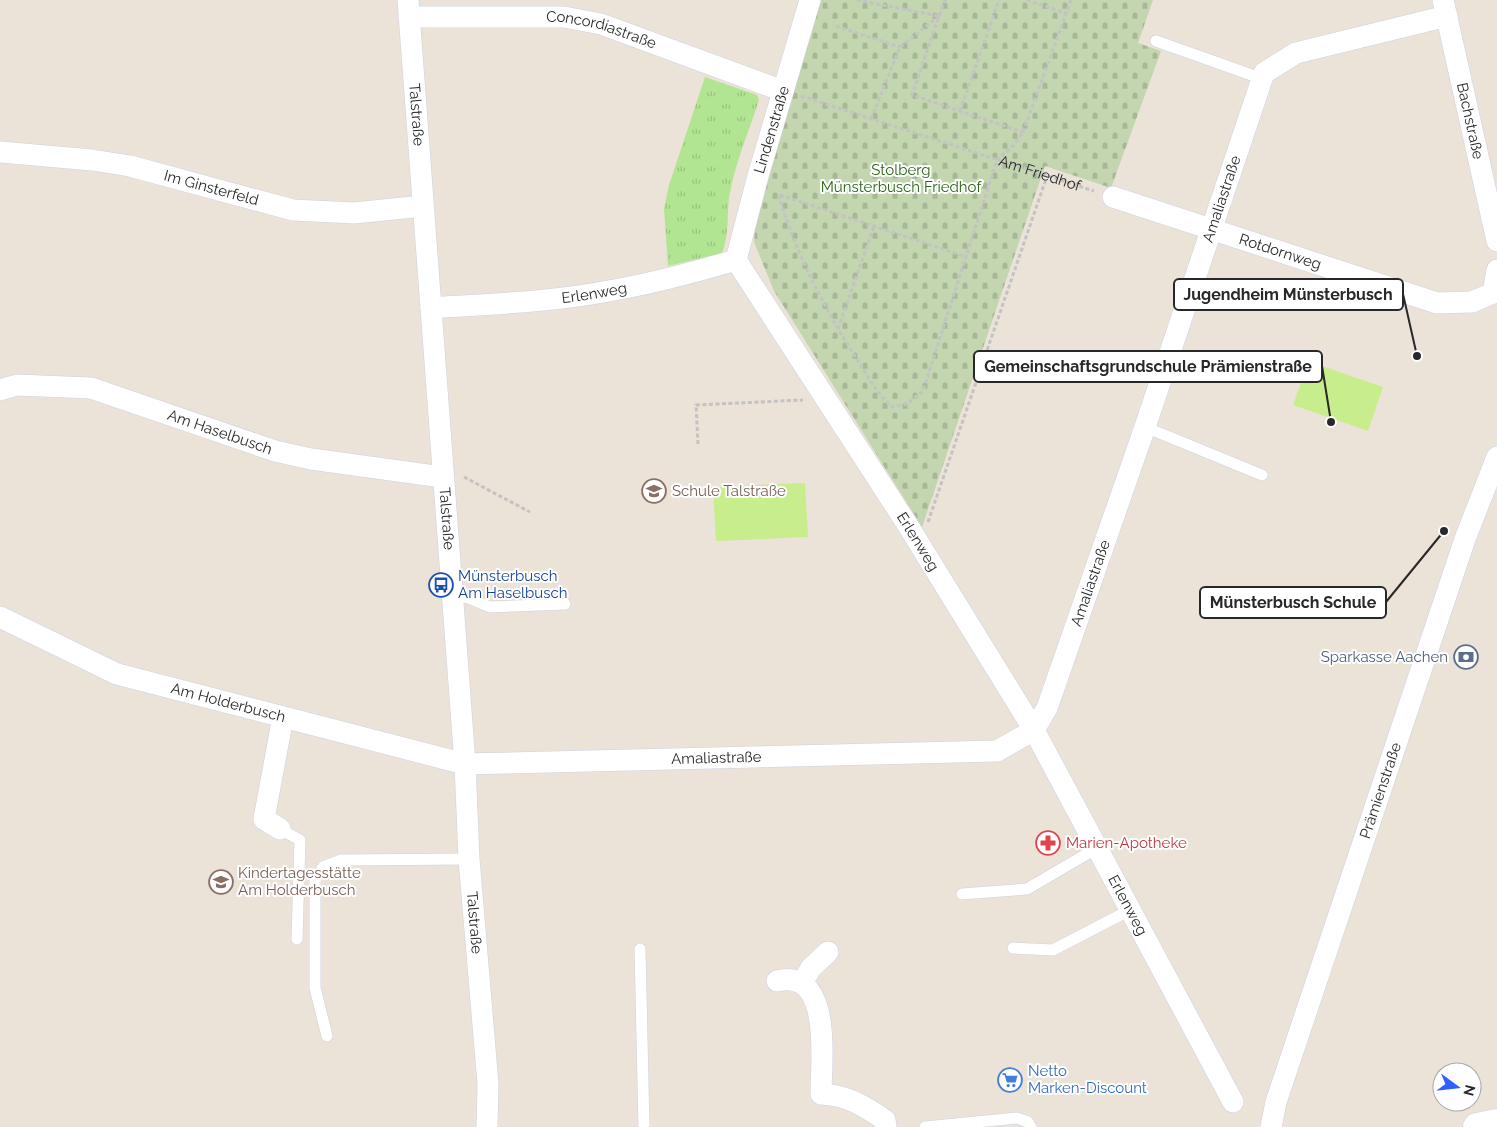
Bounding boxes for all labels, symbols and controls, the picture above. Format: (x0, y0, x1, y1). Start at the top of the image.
street label: Concordiastraße (546, 8, 659, 53)
street label: Bachstraße (1453, 81, 1487, 161)
street label: Talstraße (405, 83, 428, 147)
street label: Lindenstraße (750, 84, 793, 176)
street label: Am Friedhof (996, 152, 1084, 195)
street label: Amaliastraße (1199, 153, 1245, 245)
park label: Stolberg Münsterbusch Friedhof (821, 161, 982, 196)
street label: Im Ginsterfeld (162, 167, 261, 209)
street label: Rotdornweg (1237, 230, 1324, 274)
street label: Erlenweg (561, 279, 628, 307)
callout: Jugendheim Münsterbusch (1174, 279, 1403, 310)
text: Jugendheim Münsterbusch (1183, 285, 1393, 304)
callout: Gemeinschaftsgrundschule Prämienstraße (974, 351, 1322, 382)
text: Gemeinschaftsgrundschule Prämienstraße (984, 357, 1312, 376)
street label: Am Haselbusch (165, 406, 275, 458)
school or university icon: Schule Talstraße (641, 478, 667, 504)
place label: Schule Talstraße (672, 482, 786, 500)
street label: Talstraße (435, 487, 458, 551)
street label: Erlenweg (893, 509, 943, 574)
street label: Amaliastraße (1067, 537, 1114, 629)
place label: Münsterbusch Am Haselbusch (458, 567, 567, 602)
bus stop icon: Münsterbusch Am Haselbusch (428, 572, 454, 598)
callout: Münsterbusch Schule (1200, 587, 1386, 618)
text: Münsterbusch Schule (1210, 593, 1377, 612)
bank icon: Sparkasse Aachen (1453, 644, 1479, 670)
place label: Sparkasse Aachen (1321, 648, 1448, 666)
street label: Am Holderbusch (169, 679, 287, 726)
street label: Prämienstraße (1356, 740, 1405, 841)
street label: Amaliastraße (671, 748, 762, 768)
pharmacy icon: Marien-Apotheke (1035, 830, 1061, 856)
place label: Marien-Apotheke (1066, 834, 1187, 852)
place label: Kindertagesstätte Am Holderbusch (238, 864, 361, 899)
school or university icon: Kindertagesstätte Am Holderbusch (208, 869, 234, 895)
street label: Erlenweg (1104, 872, 1151, 939)
street label: Talstraße (463, 891, 486, 955)
place label: Netto Marken-Discount (1028, 1062, 1147, 1097)
north arrow (1432, 1062, 1482, 1112)
supermarket icon: Netto Marken-Discount (997, 1067, 1023, 1093)
text: N (1460, 1083, 1479, 1098)

